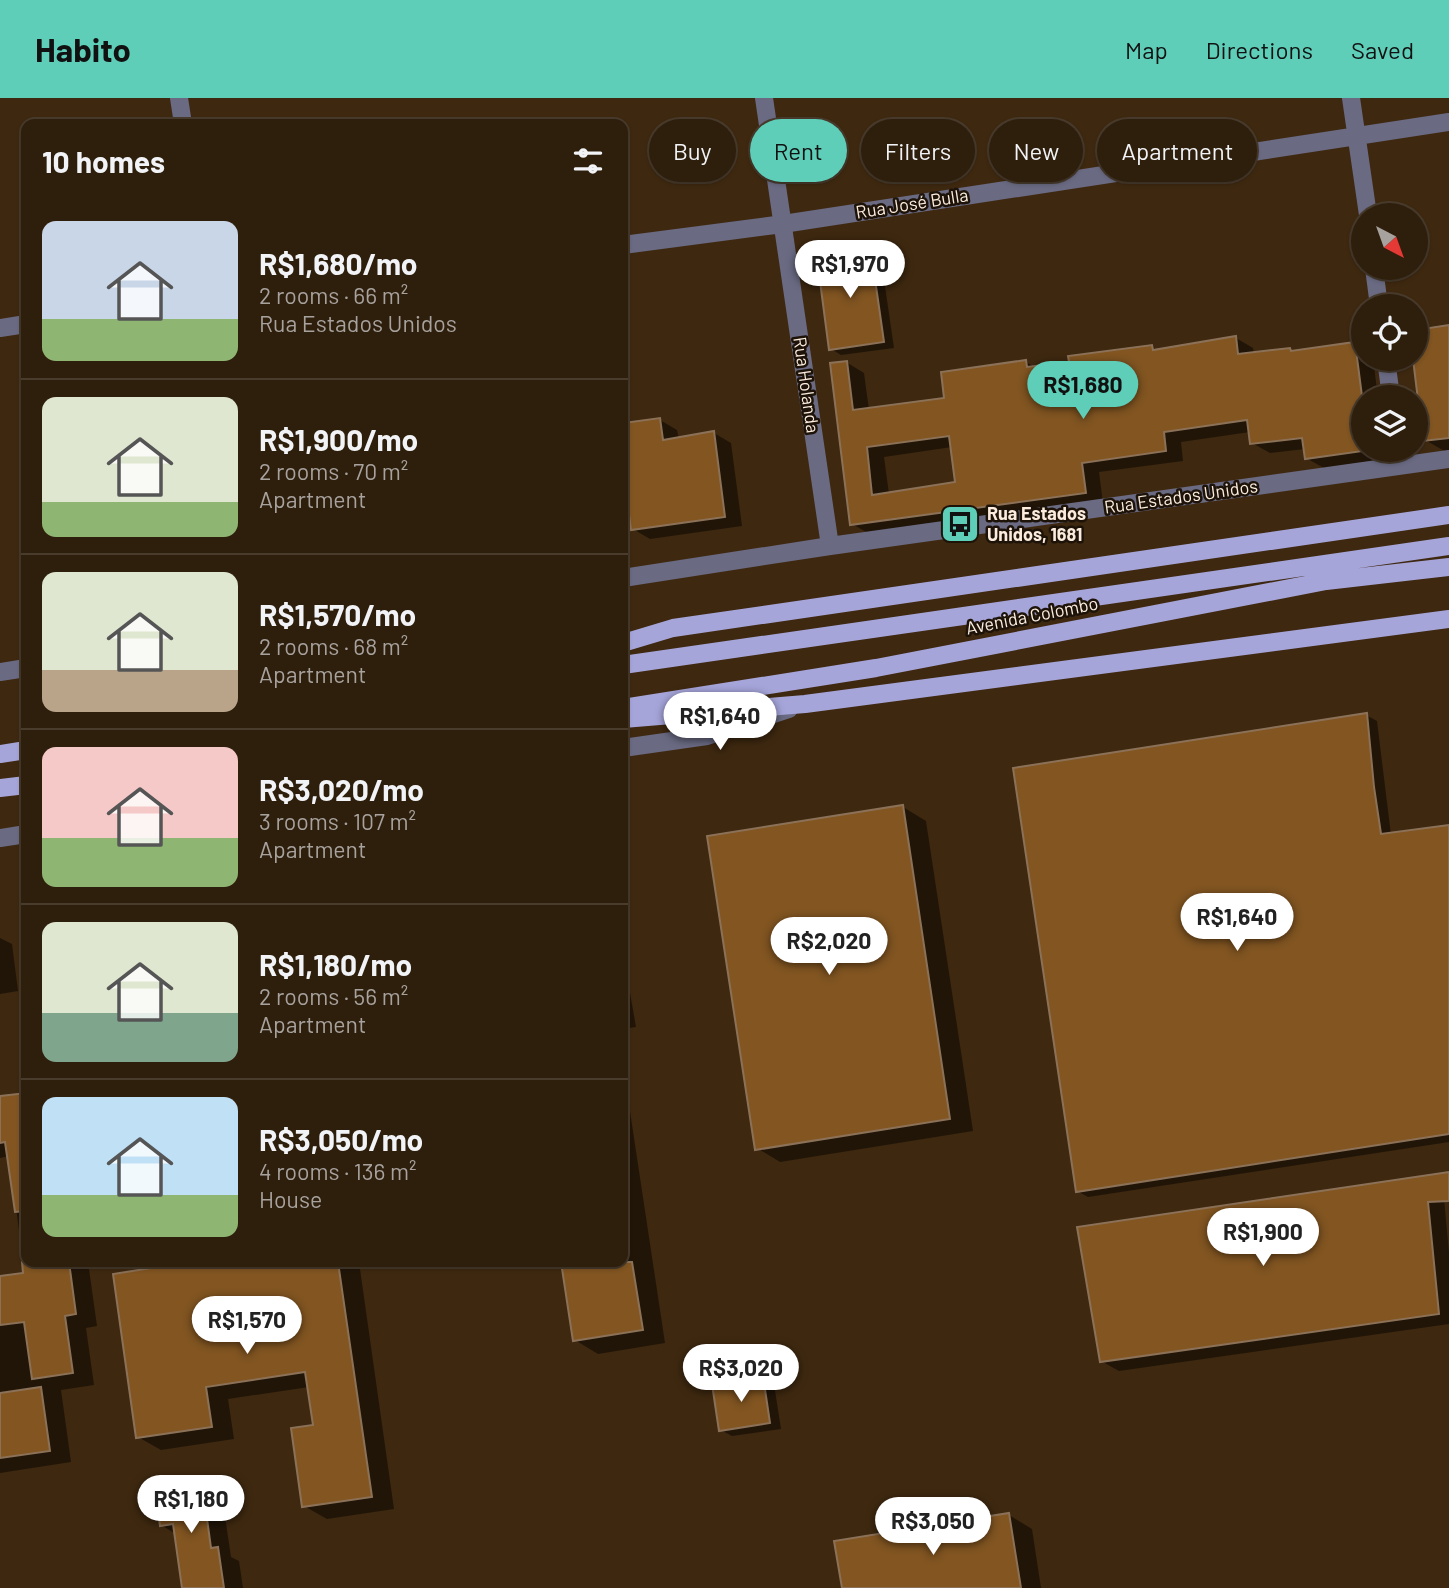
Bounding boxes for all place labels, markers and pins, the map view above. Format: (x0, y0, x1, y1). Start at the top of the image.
pin: R$1,970 (785, 240, 915, 300)
pin: R$1,680 (1018, 362, 1148, 421)
place label: Rua Estados Unidos, 1681 (987, 502, 1086, 545)
bus stop icon: Rua Estados Unidos, 1681 (939, 503, 981, 545)
pin: R$1,640 (655, 692, 785, 752)
pin: R$1,640 (1172, 894, 1302, 953)
pin: R$2,020 (764, 918, 894, 977)
pin: R$1,900 (1198, 1208, 1328, 1268)
pin: R$1,570 (182, 1296, 312, 1356)
pin: R$3,020 (676, 1344, 806, 1404)
pin: R$1,180 (126, 1476, 256, 1535)
pin: R$3,050 (868, 1498, 998, 1557)

